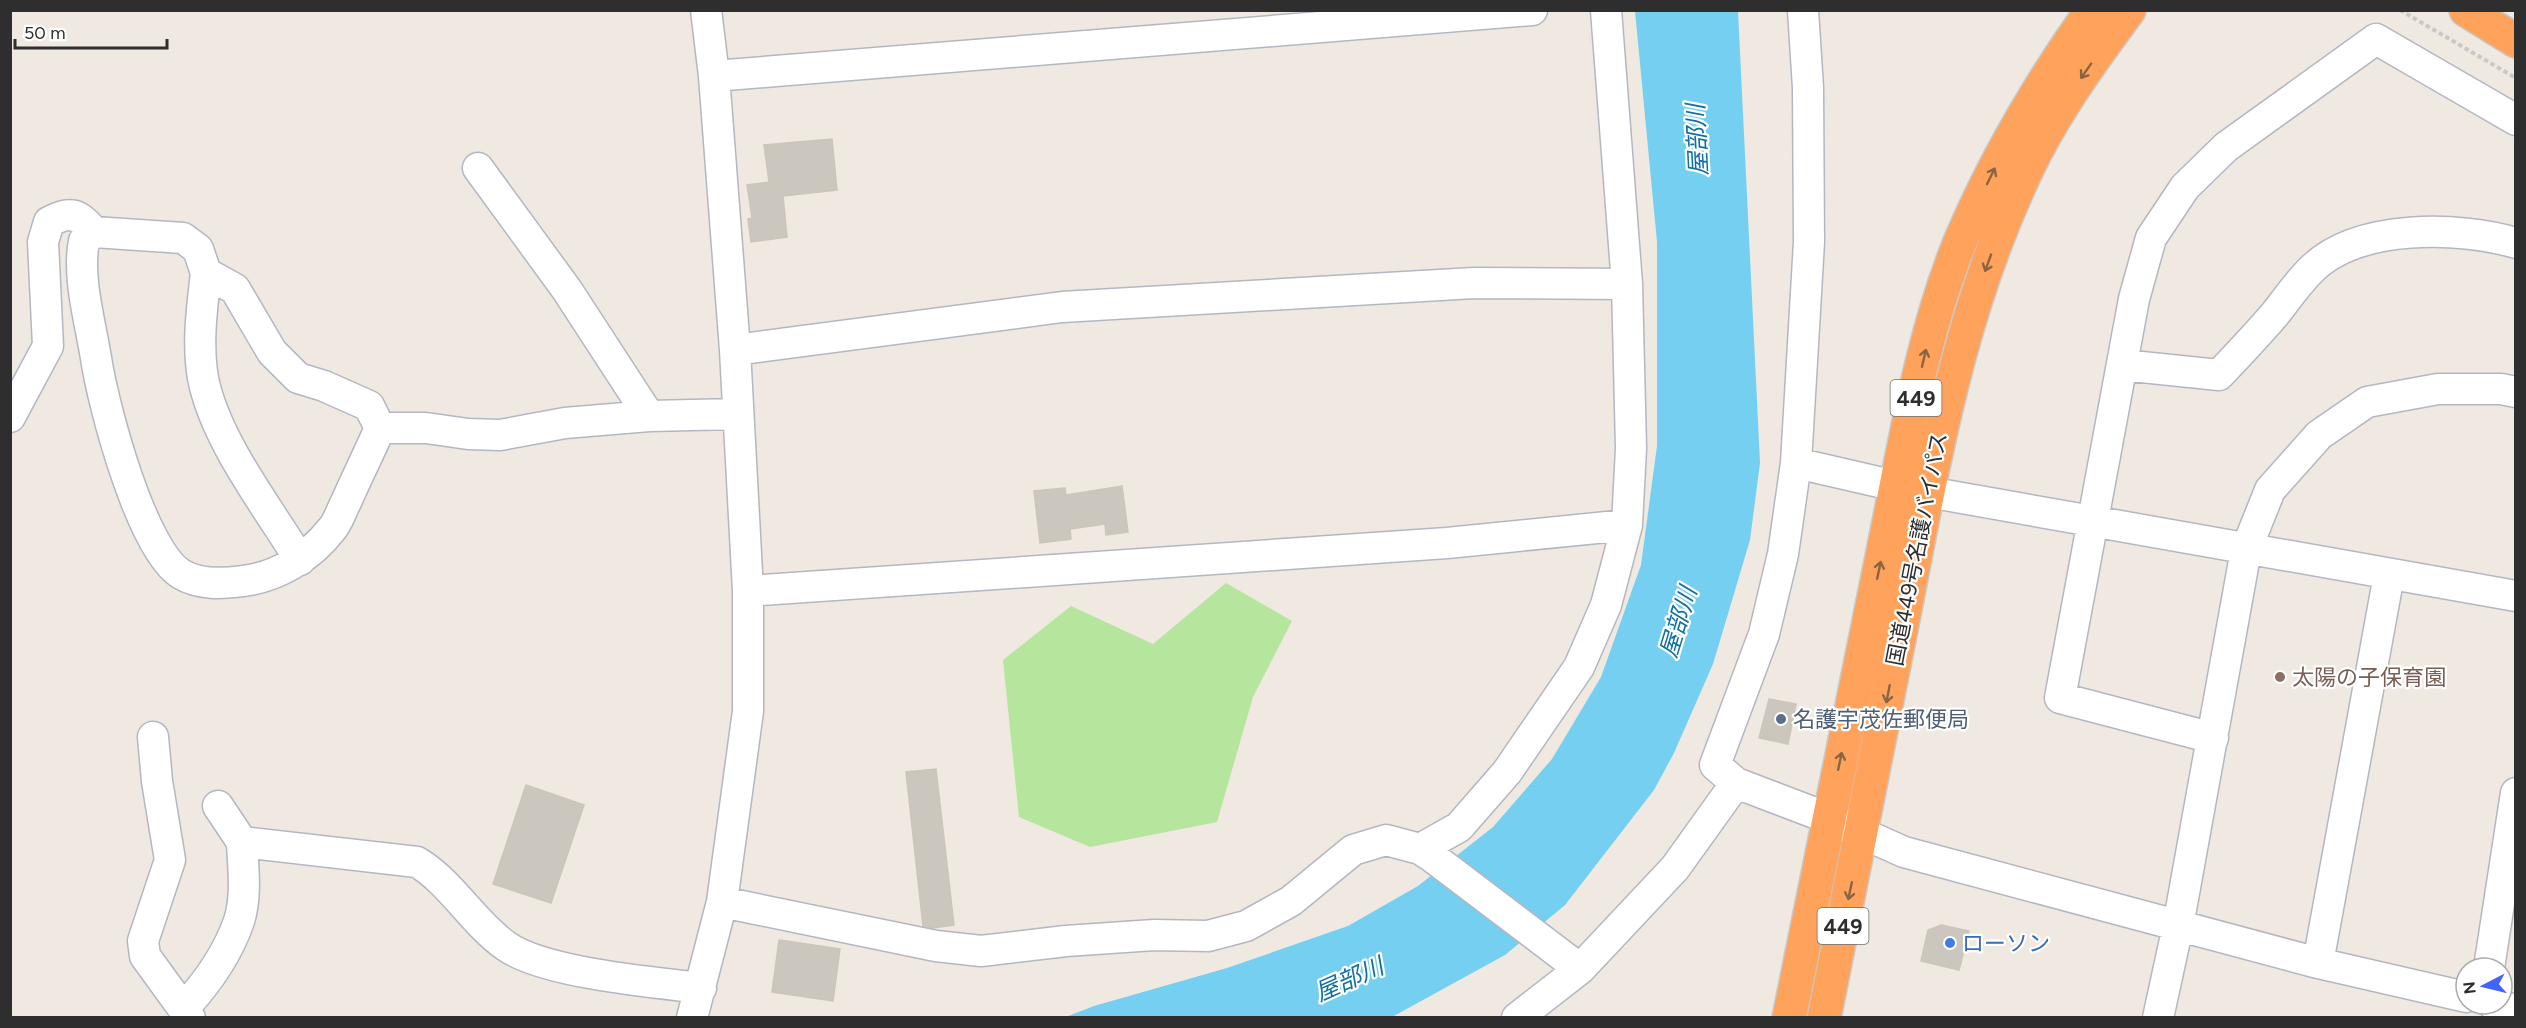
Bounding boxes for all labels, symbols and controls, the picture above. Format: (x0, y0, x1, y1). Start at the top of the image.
scale bar (15, 12, 166, 50)
text: 50 m (24, 22, 66, 44)
one-way arrow (2080, 63, 2092, 79)
water label: 屋部川 (1680, 100, 1713, 177)
one-way arrow (1985, 167, 1997, 185)
one-way arrow (1981, 253, 1992, 272)
one-way arrow (1919, 349, 1931, 368)
road number: 449 (1890, 380, 1942, 416)
street label: 国道449号名護バイパス (1881, 430, 1953, 668)
one-way arrow (1874, 560, 1885, 580)
water label: 屋部川 (1654, 580, 1703, 661)
place label: 太陽の子保育園 (2292, 664, 2446, 691)
marker: 太陽の子保育園 (2273, 670, 2287, 684)
one-way arrow (1882, 683, 1893, 703)
place label: 名護宇茂佐郵便局 (1793, 706, 1969, 733)
marker: 名護宇茂佐郵便局 (1774, 712, 1788, 726)
one-way arrow (1835, 751, 1846, 771)
one-way arrow (1844, 881, 1856, 900)
road number: 449 (1818, 908, 1868, 944)
place label: ローソン (1962, 930, 2050, 957)
marker: ローソン (1943, 936, 1957, 950)
water label: 屋部川 (1310, 950, 1391, 1007)
north arrow (2454, 956, 2514, 1016)
text: N (2459, 980, 2480, 995)

